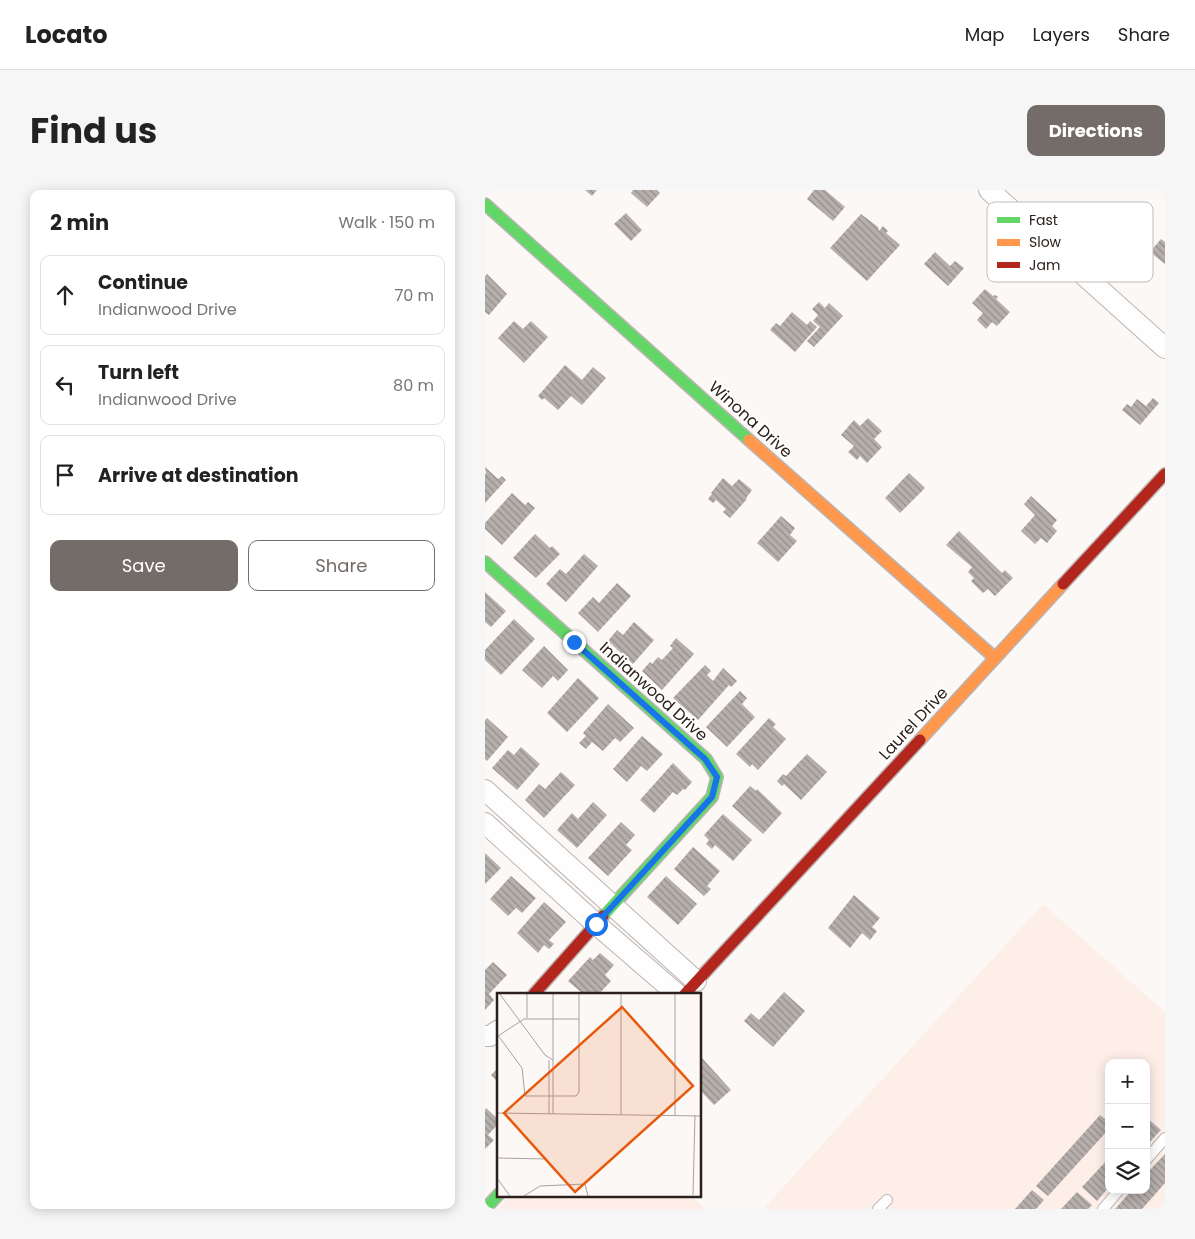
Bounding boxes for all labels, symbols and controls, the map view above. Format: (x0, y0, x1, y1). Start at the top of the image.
text: Locato (25, 18, 108, 51)
text: Map (965, 22, 1005, 47)
text: Layers (1033, 22, 1090, 47)
text: Share (1118, 22, 1170, 47)
button: Directions (1027, 105, 1165, 156)
text: Find us (30, 106, 157, 155)
legend (987, 202, 1153, 282)
text: 2 min (50, 208, 109, 237)
text: Fast (1029, 210, 1058, 230)
text: Walk · 150 m (338, 211, 435, 234)
text: Slow (1029, 232, 1062, 252)
text: Jam (1029, 255, 1060, 275)
text: Continue (98, 269, 188, 296)
icon: ahead (51, 281, 79, 309)
text: 70 m (394, 284, 434, 307)
text: Indianwood Drive (98, 298, 237, 321)
text: Turn left (98, 359, 179, 386)
icon: left (51, 371, 79, 399)
text: 80 m (393, 374, 434, 397)
street label: Winona Drive (704, 376, 798, 463)
text: Indianwood Drive (98, 388, 237, 411)
icon: arrive (51, 461, 79, 489)
text: Arrive at destination (98, 462, 299, 489)
button: Save (50, 540, 238, 591)
button: Share (248, 540, 435, 591)
route end (563, 631, 586, 654)
street label: Indianwood Drive (594, 636, 713, 746)
street label: Laurel Drive (874, 682, 953, 765)
route start (585, 913, 608, 936)
inset map (497, 993, 701, 1196)
map controls (1105, 1059, 1150, 1194)
button: + (1105, 1059, 1150, 1104)
button: − (1105, 1104, 1150, 1149)
button: layers (1105, 1149, 1150, 1194)

